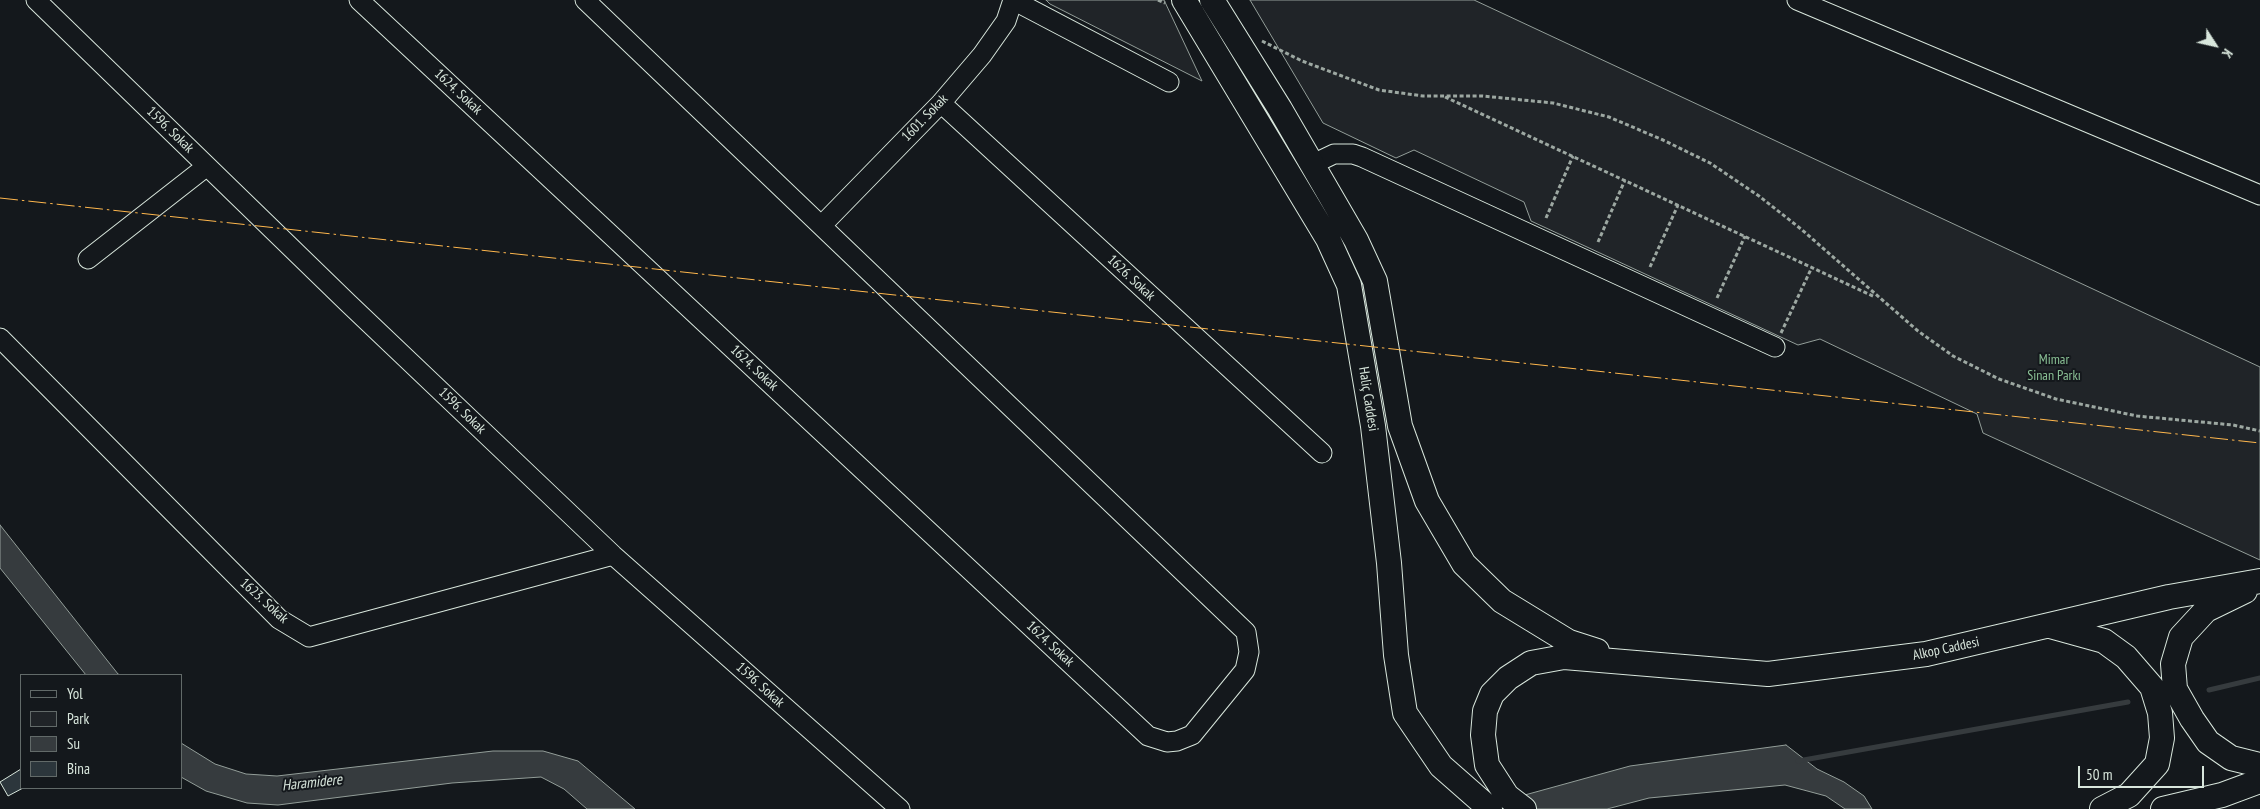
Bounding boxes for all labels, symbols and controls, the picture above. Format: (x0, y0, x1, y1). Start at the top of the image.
north arrow (2190, 20, 2240, 70)
text: K (2218, 45, 2237, 62)
street label: 1624. Sokak (431, 66, 485, 118)
street label: 1601. Sokak (898, 91, 952, 145)
street label: 1596. Sokak (143, 103, 197, 157)
street label: 1626. Sokak (1104, 252, 1158, 304)
street label: 1624. Sokak (727, 342, 781, 394)
park label: Mimar Sinan Parkı (2027, 352, 2081, 384)
street label: Haliç Caddesi (1355, 366, 1381, 432)
street label: 1596. Sokak (435, 384, 489, 438)
street label: 1623. Sokak (236, 575, 292, 627)
street label: 1624. Sokak (1023, 618, 1077, 670)
street label: Alkop Caddesi (1911, 634, 1981, 664)
street label: 1596. Sokak (732, 659, 788, 711)
legend (20, 674, 182, 789)
text: Yol (67, 684, 83, 703)
text: Park (67, 709, 89, 728)
text: Su (67, 734, 80, 753)
scale bar (2080, 756, 2206, 788)
text: Bina (67, 759, 90, 778)
text: 50 m (2086, 765, 2112, 784)
water label: Haramidere (281, 771, 343, 795)

